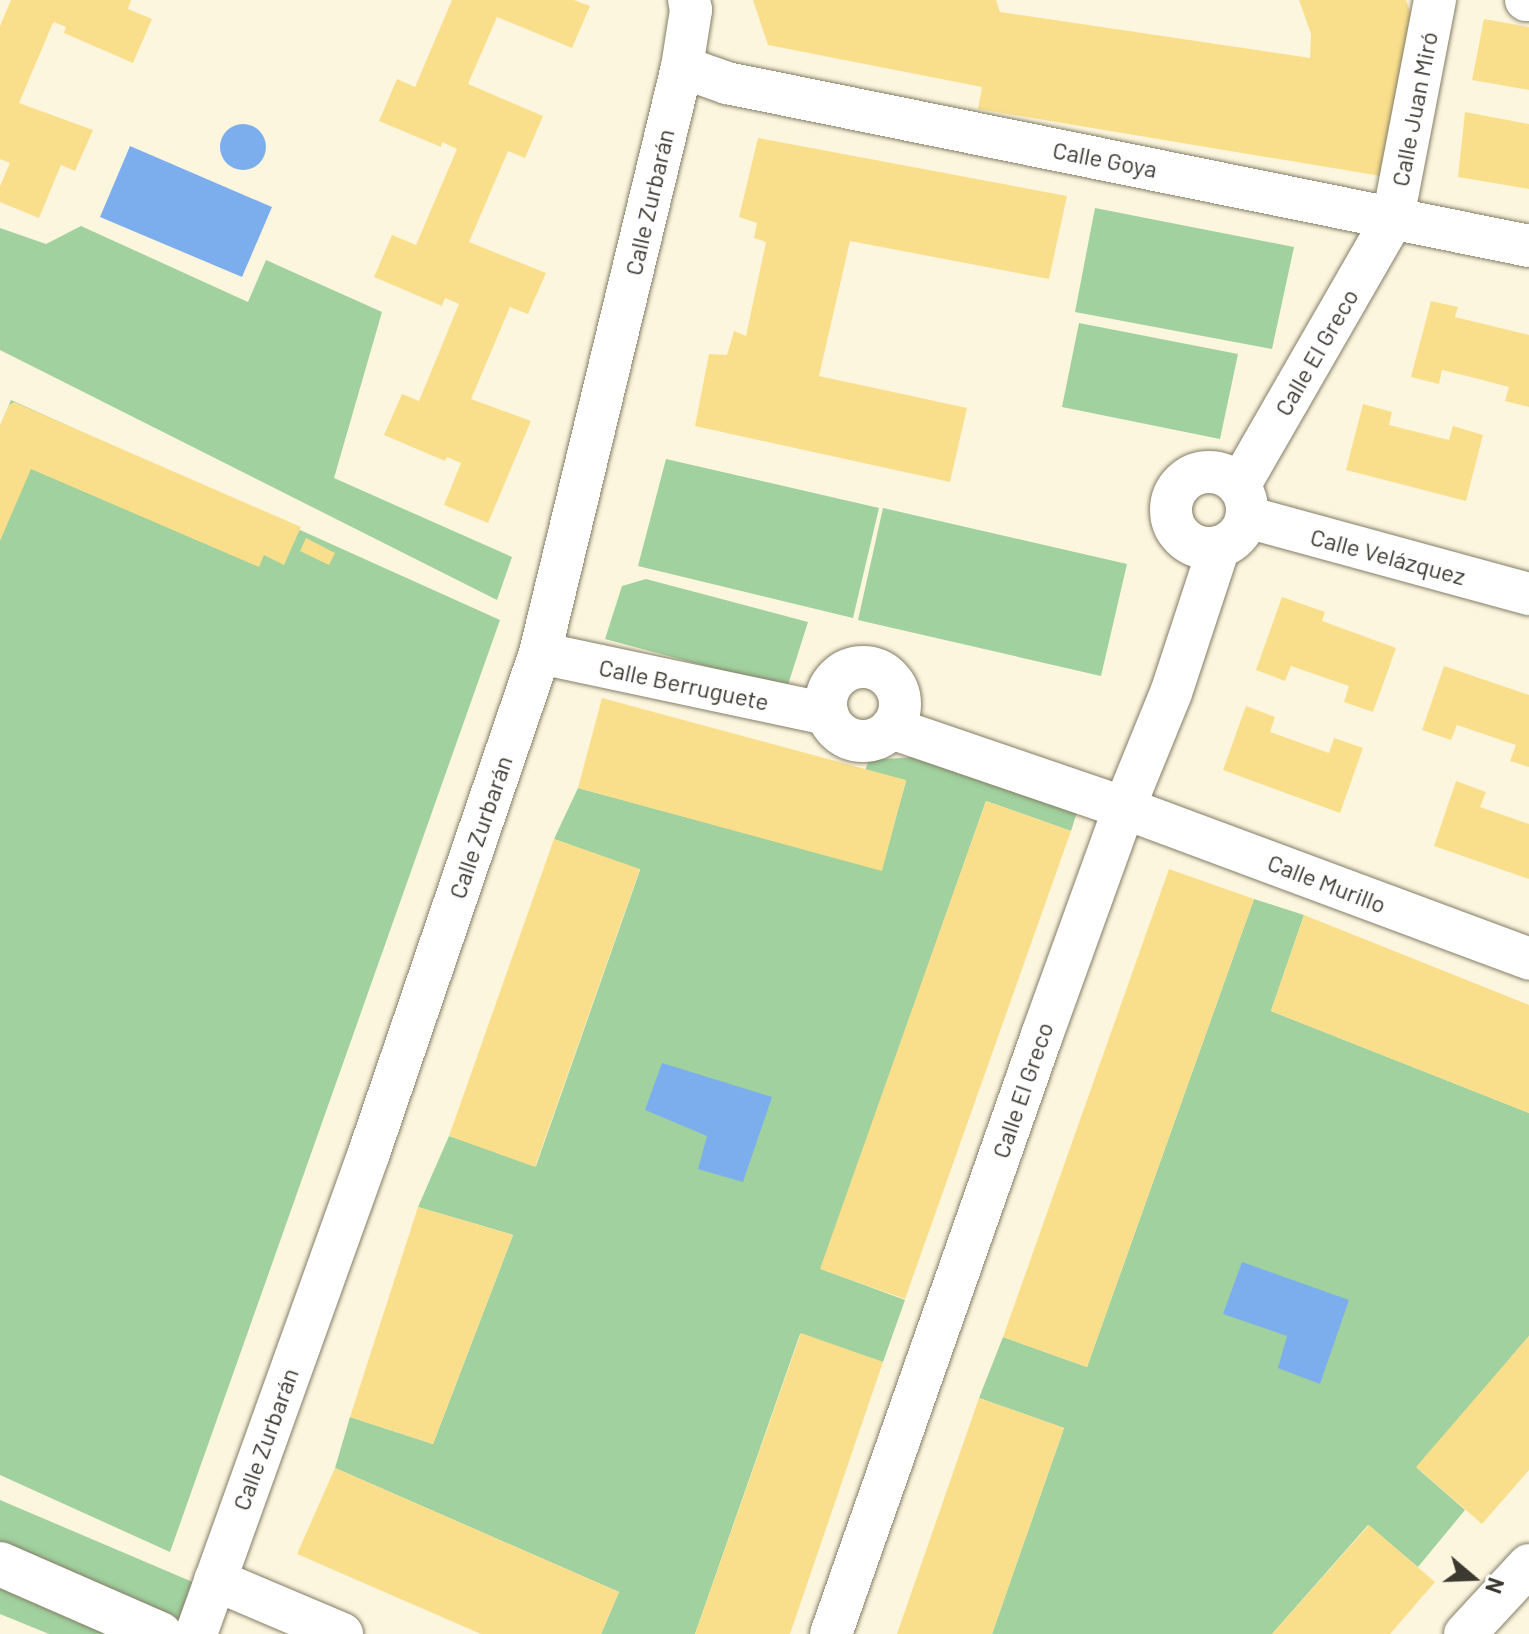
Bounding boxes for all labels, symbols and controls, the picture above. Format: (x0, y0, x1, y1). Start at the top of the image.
street label: Calle Juan Miró (1385, 29, 1443, 189)
street label: Calle Zurbarán (618, 126, 680, 278)
street label: Calle Goya (1050, 135, 1160, 183)
street label: Calle El Greco (1268, 283, 1364, 421)
street label: Calle Velázquez (1307, 522, 1469, 590)
street label: Calle Berruguete (596, 652, 772, 716)
street label: Calle Zurbarán (442, 752, 518, 902)
street label: Calle Murillo (1264, 847, 1390, 919)
street label: Calle El Greco (985, 1018, 1059, 1162)
street label: Calle Zurbarán (226, 1364, 304, 1514)
north arrow (1433, 1538, 1513, 1618)
text: N (1481, 1575, 1510, 1597)

